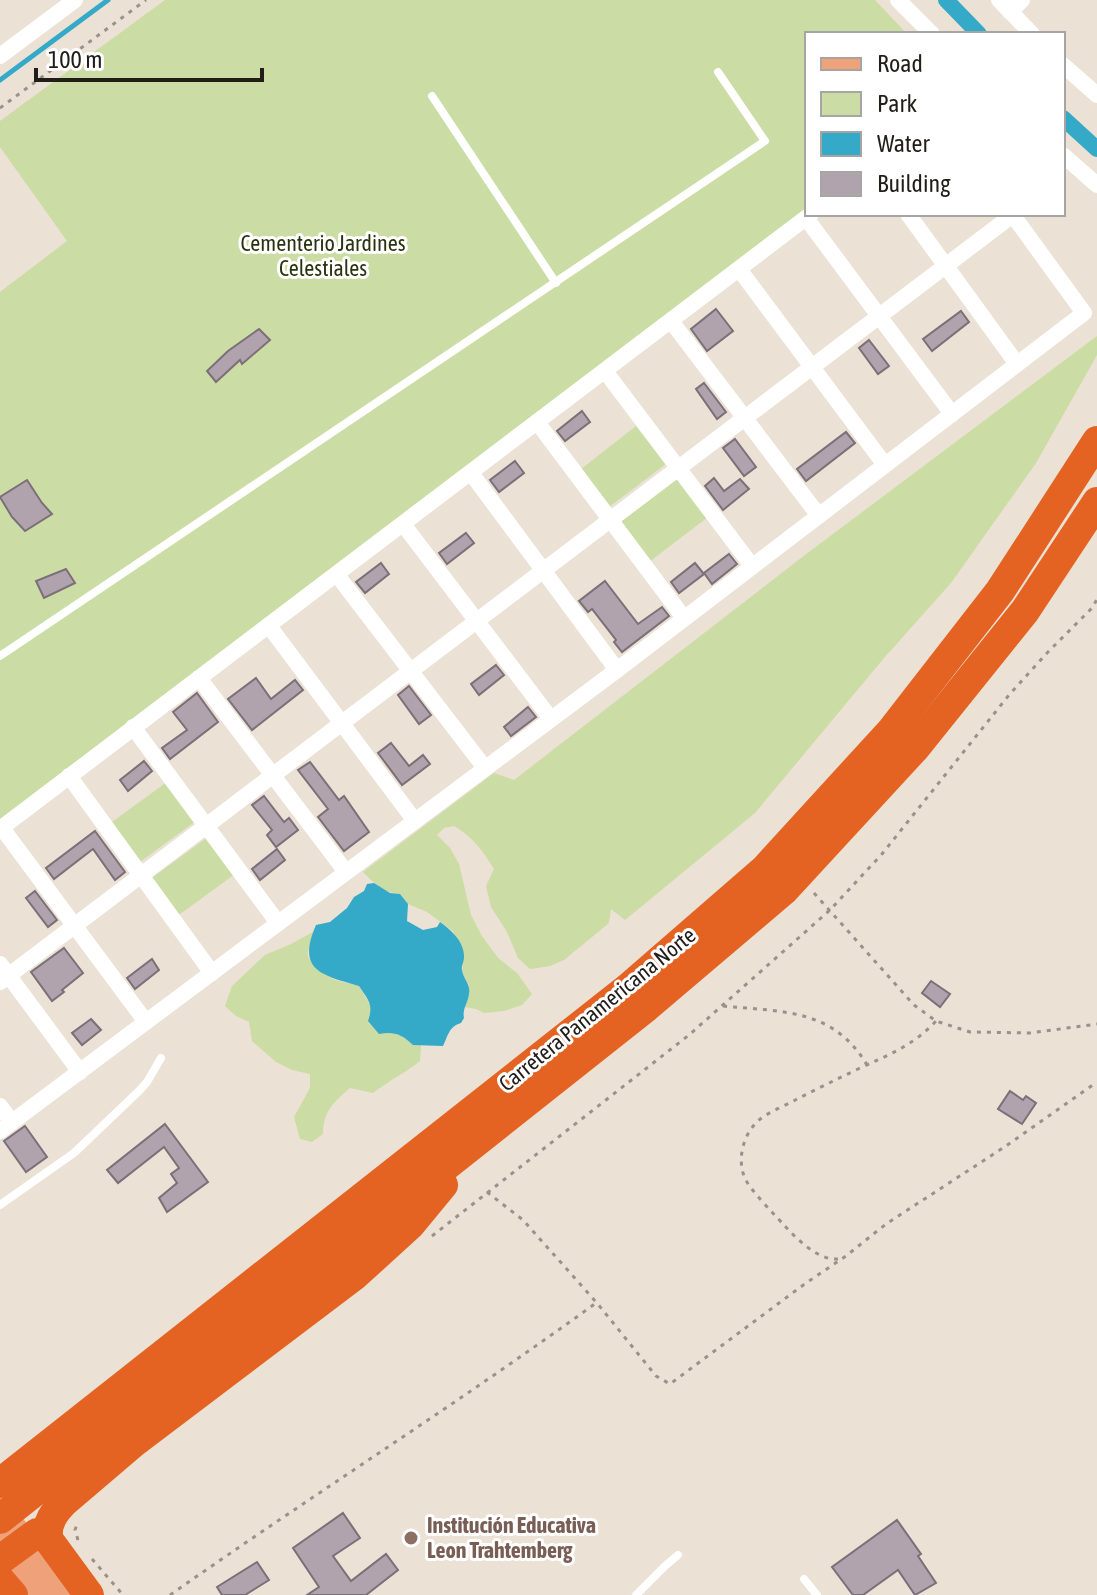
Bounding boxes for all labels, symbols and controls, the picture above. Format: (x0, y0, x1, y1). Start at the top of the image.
scale bar (36, 32, 262, 82)
legend (805, 32, 1065, 216)
text: 100 m (48, 46, 102, 73)
text: Road (877, 50, 923, 77)
text: Park (877, 90, 918, 117)
text: Water (877, 130, 930, 157)
text: Building (877, 170, 951, 197)
park label: Cementerio Jardines Celestiales (240, 230, 406, 281)
street label: Carretera Panamericana Norte (493, 922, 701, 1096)
place label: Institución Educativa Leon Trahtemberg (427, 1512, 596, 1563)
marker: Institución Educativa Leon Trahtemberg (402, 1529, 420, 1547)

